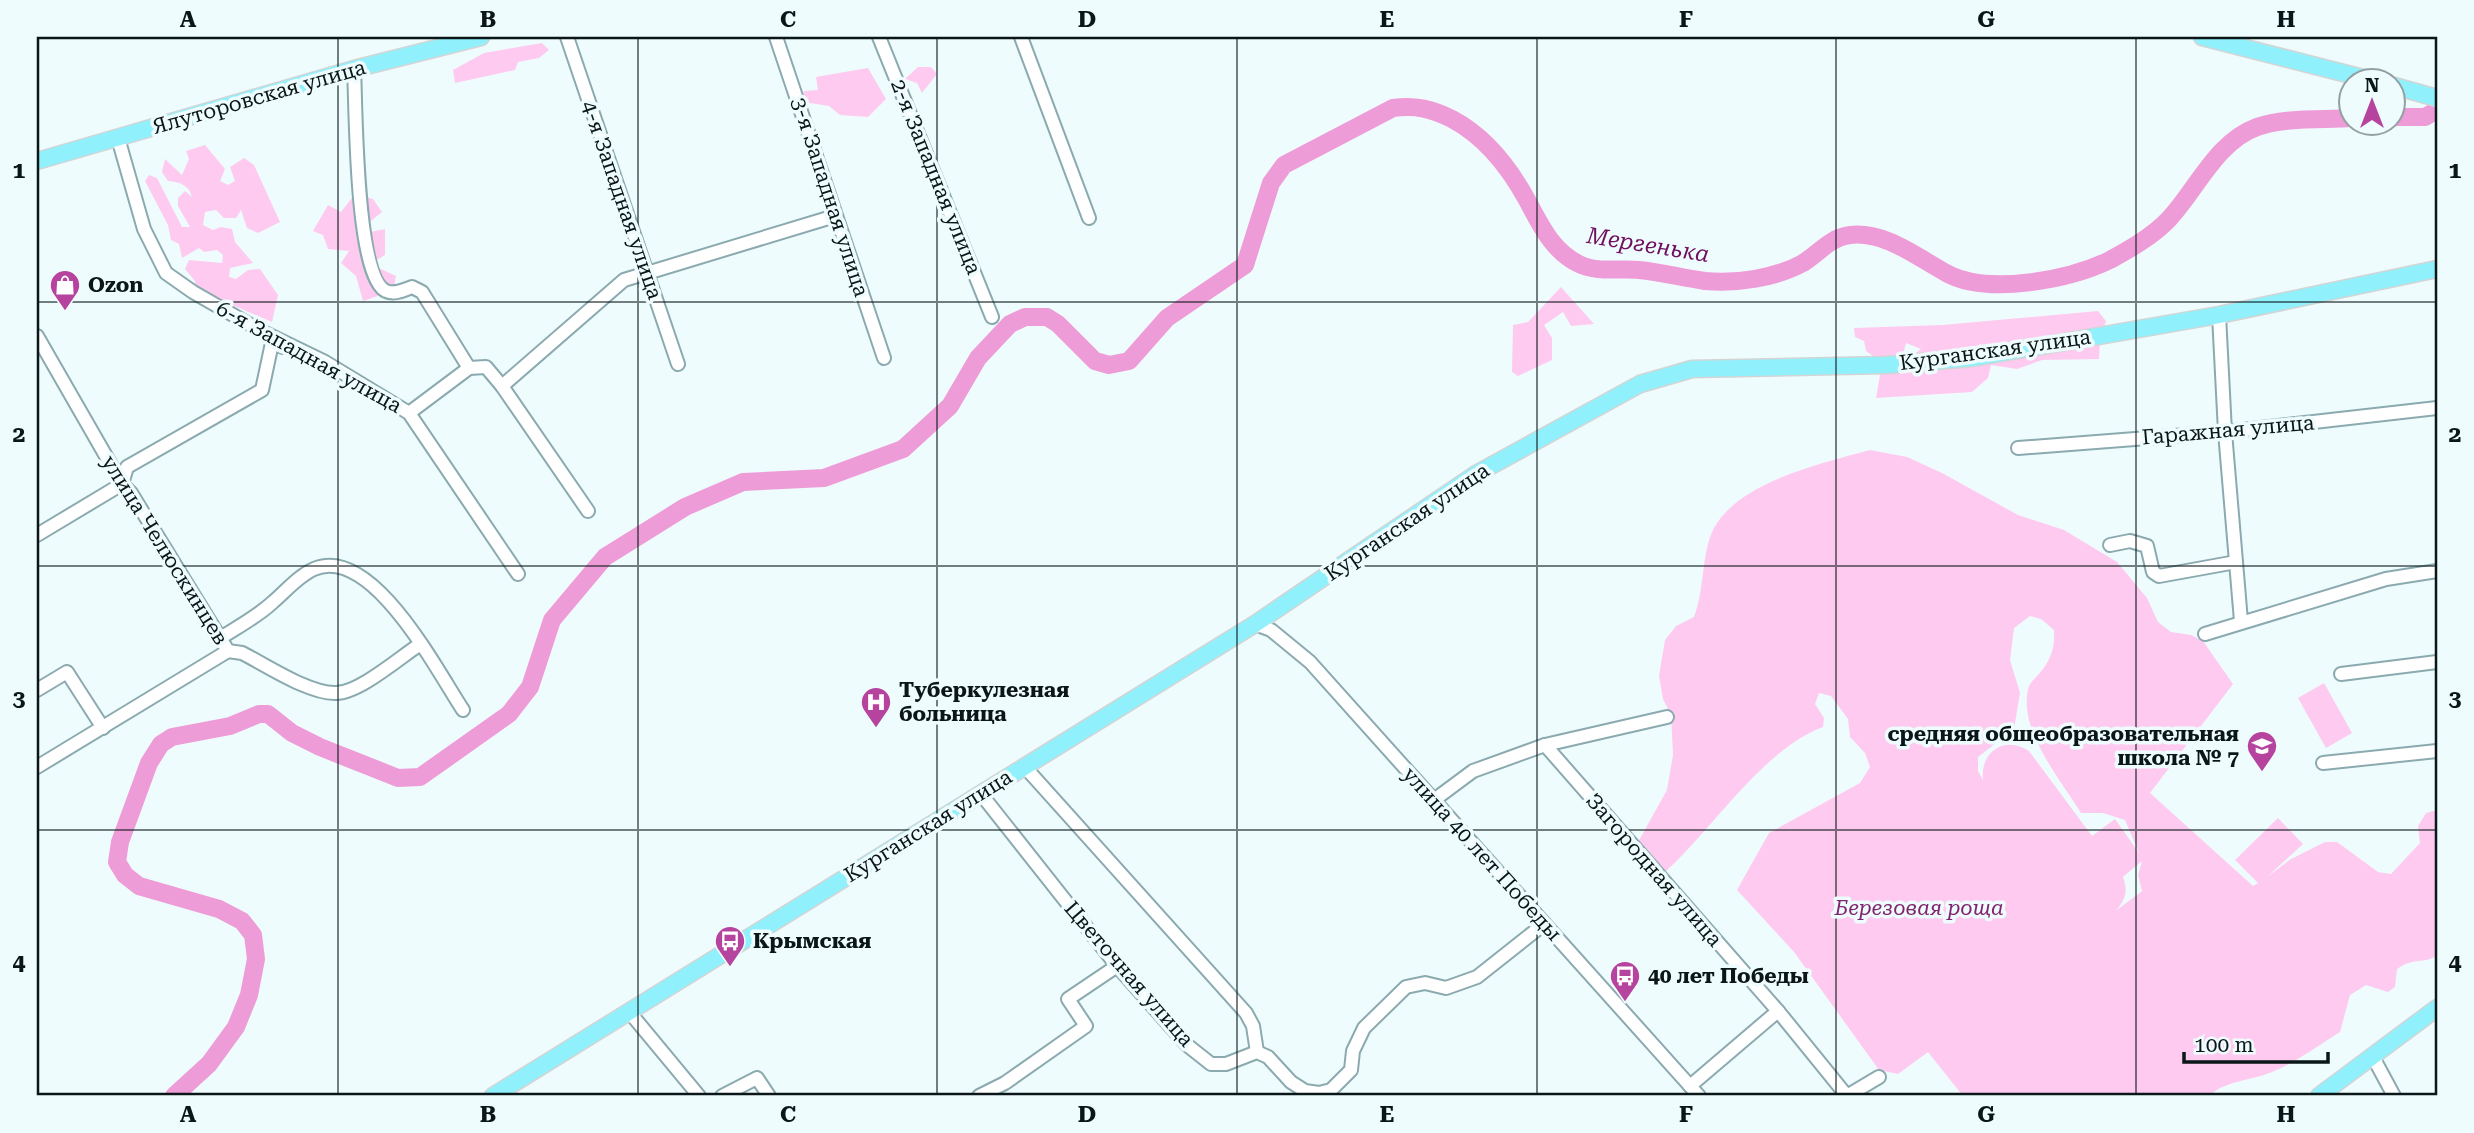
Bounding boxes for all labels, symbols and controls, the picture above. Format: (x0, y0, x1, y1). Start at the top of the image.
text: A (180, 6, 197, 33)
text: B (480, 6, 496, 33)
text: C (780, 6, 796, 33)
text: D (1078, 6, 1096, 33)
text: E (1380, 6, 1394, 33)
text: F (1679, 6, 1693, 33)
text: G (1977, 6, 1995, 33)
text: H (2277, 6, 2296, 33)
street label: Ялуторовская улица (150, 55, 369, 139)
north arrow (2338, 66, 2408, 136)
text: N (2365, 74, 2380, 97)
street label: 2-я Западная улица (886, 76, 986, 279)
street label: 3-я Западная улица (786, 94, 874, 300)
street label: 4-я Западная улица (577, 98, 667, 303)
text: 1 (13, 157, 26, 184)
text: 1 (2449, 157, 2462, 184)
water label: Мергенька (1584, 222, 1711, 268)
shop icon: Ozon (48, 268, 82, 312)
place label: Ozon (88, 273, 143, 297)
street label: 6-я Западная улица (212, 296, 406, 418)
street label: Курганская улица (1898, 325, 2093, 375)
street label: Гаражная улица (2141, 410, 2316, 449)
text: 2 (13, 421, 25, 448)
text: 2 (2449, 421, 2461, 448)
street label: улица Челюскинцев (97, 451, 233, 649)
street label: Курганская улица (1320, 458, 1494, 586)
place label: Туберкулезная больница (899, 678, 1069, 726)
text: 3 (13, 685, 26, 712)
hospital icon: Туберкулезная больница (859, 685, 893, 729)
text: 3 (2449, 685, 2462, 712)
place label: средняя общеобразовательная школа № 7 (1888, 722, 2239, 770)
school or university icon: средняя общеобразовательная школа № 7 (2245, 729, 2279, 773)
street label: улица 40 лет Победы (1398, 762, 1566, 946)
street label: Курганская улица (840, 764, 1017, 887)
street label: Загородная улица (1581, 789, 1727, 952)
park label: Березовая роща (1833, 896, 2004, 920)
street label: Цветочная улица (1059, 897, 1199, 1052)
bus stop icon: Крымская (713, 924, 747, 968)
place label: Крымская (753, 929, 871, 953)
text: 4 (13, 949, 26, 976)
text: 4 (2449, 949, 2462, 976)
bus stop icon: 40 лет Победы (1608, 959, 1642, 1003)
place label: 40 лет Победы (1648, 964, 1809, 988)
scale bar (2184, 1021, 2327, 1065)
text: 100 m (2194, 1033, 2254, 1057)
text: A (180, 1101, 197, 1128)
text: B (480, 1101, 496, 1128)
text: C (780, 1101, 796, 1128)
text: D (1078, 1101, 1096, 1128)
text: E (1380, 1101, 1394, 1128)
text: F (1679, 1101, 1693, 1128)
text: G (1977, 1101, 1995, 1128)
text: H (2277, 1101, 2296, 1128)

